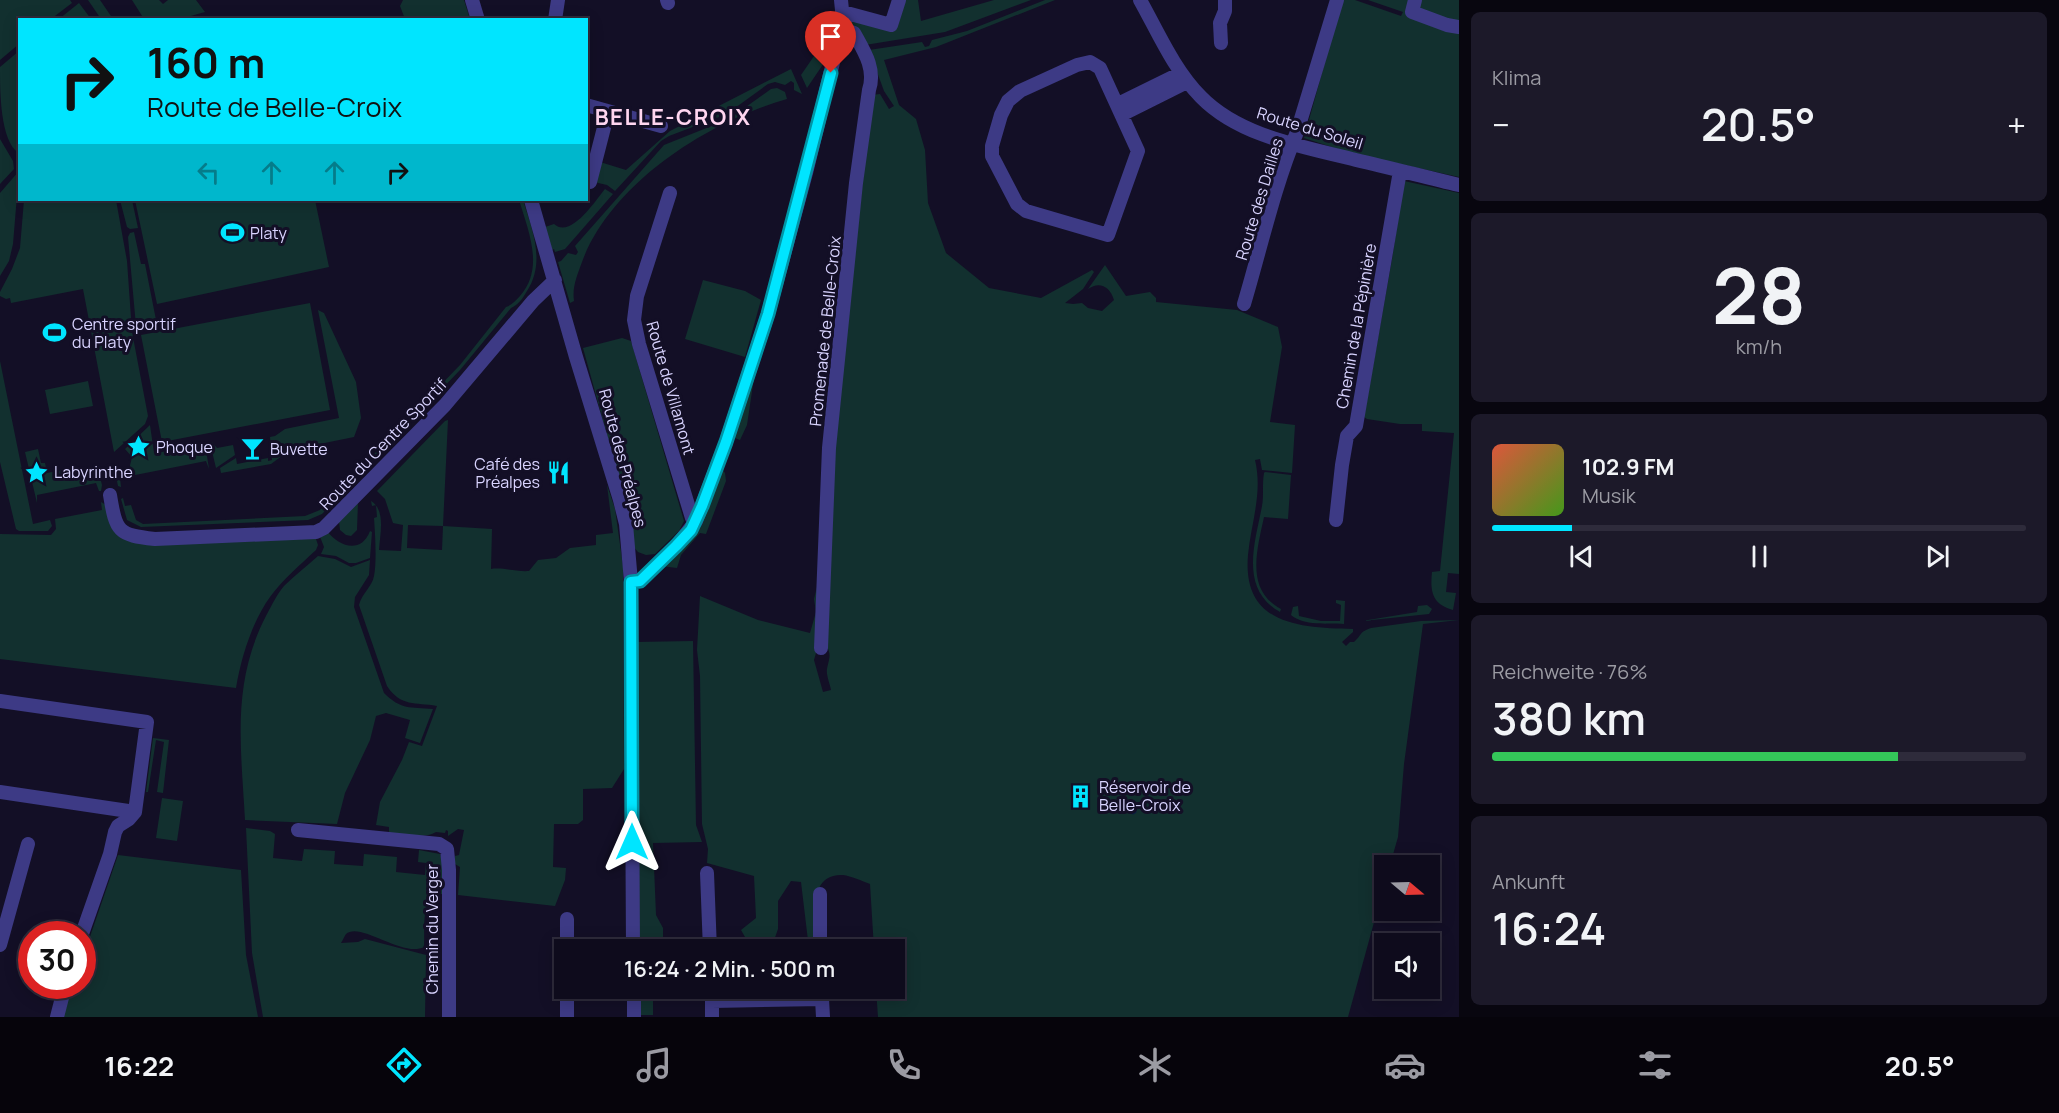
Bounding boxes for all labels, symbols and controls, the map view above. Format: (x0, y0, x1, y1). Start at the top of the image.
pin (805, 11, 856, 73)
icon: arrive (814, 20, 847, 53)
text: 160 m (147, 33, 265, 91)
icon: right (48, 42, 126, 120)
text: Klima (1492, 64, 1541, 91)
text: Route de Belle-Croix (147, 88, 402, 125)
text: 20.5° (1701, 93, 1816, 155)
street label: Route du Soleil (1254, 101, 1366, 155)
district label: BELLE-CROIX (595, 102, 751, 132)
text: − (1492, 102, 1510, 147)
text: + (2007, 102, 2026, 147)
street label: Route des Dailles (1230, 135, 1288, 263)
icon: left (192, 156, 225, 189)
icon: ahead (255, 156, 288, 189)
icon: ahead (318, 156, 351, 189)
icon: right (381, 156, 414, 189)
sports icon: Platy (219, 220, 245, 246)
place label: Platy (250, 222, 287, 244)
street label: Promenade de Belle-Croix (804, 234, 846, 427)
text: 28 (1712, 241, 1806, 347)
street label: Chemin de la Pépinière (1331, 242, 1381, 410)
place label: Centre sportif du Platy (72, 313, 176, 353)
street label: Route de Villamont (641, 319, 701, 457)
sports icon: Centre sportif du Platy (41, 320, 67, 346)
text: km/h (1736, 333, 1782, 360)
street label: Route du Centre Sportif (314, 373, 452, 515)
street label: Route des Préalpes (594, 386, 652, 530)
place icon: Phoque (125, 434, 151, 460)
place label: Phoque (156, 436, 213, 458)
bar icon: Buvette (239, 436, 265, 462)
place label: Buvette (270, 438, 328, 460)
text: 102.9 FM (1582, 452, 1674, 482)
place label: Café des Préalpes (474, 453, 540, 493)
place icon: Labyrinthe (23, 459, 49, 485)
restaurant icon: Café des Préalpes (545, 460, 571, 486)
place label: Labyrinthe (54, 461, 133, 483)
text: Musik (1582, 482, 1636, 509)
icon: previous (1565, 540, 1598, 573)
icon: pause (1743, 540, 1776, 573)
icon: next (1921, 540, 1954, 573)
text: Reichweite · 76% (1492, 658, 1648, 685)
text: 380 km (1492, 687, 1646, 749)
place label: Réservoir de Belle-Croix (1099, 776, 1191, 816)
building icon: Réservoir de Belle-Croix (1068, 783, 1094, 809)
position arrow (600, 810, 664, 874)
north arrow (1374, 855, 1440, 921)
map controls (1374, 855, 1440, 999)
street label: Chemin du Verger (421, 864, 443, 994)
text: Ankunft (1492, 868, 1565, 895)
text: 16:24 (1492, 897, 1606, 959)
speed limit sign: 30 (18, 921, 96, 999)
button: sound (1374, 933, 1440, 999)
text: 16:24 · 2 Min. · 500 m (624, 954, 835, 984)
icon: directions (383, 1044, 425, 1086)
icon: music (633, 1044, 675, 1086)
icon: phone (883, 1044, 925, 1086)
icon: climate (1134, 1044, 1176, 1086)
icon: car (1384, 1044, 1426, 1086)
icon: filters (1634, 1044, 1676, 1086)
text: 16:22 (104, 1047, 174, 1084)
text: 20.5° (1885, 1047, 1955, 1084)

